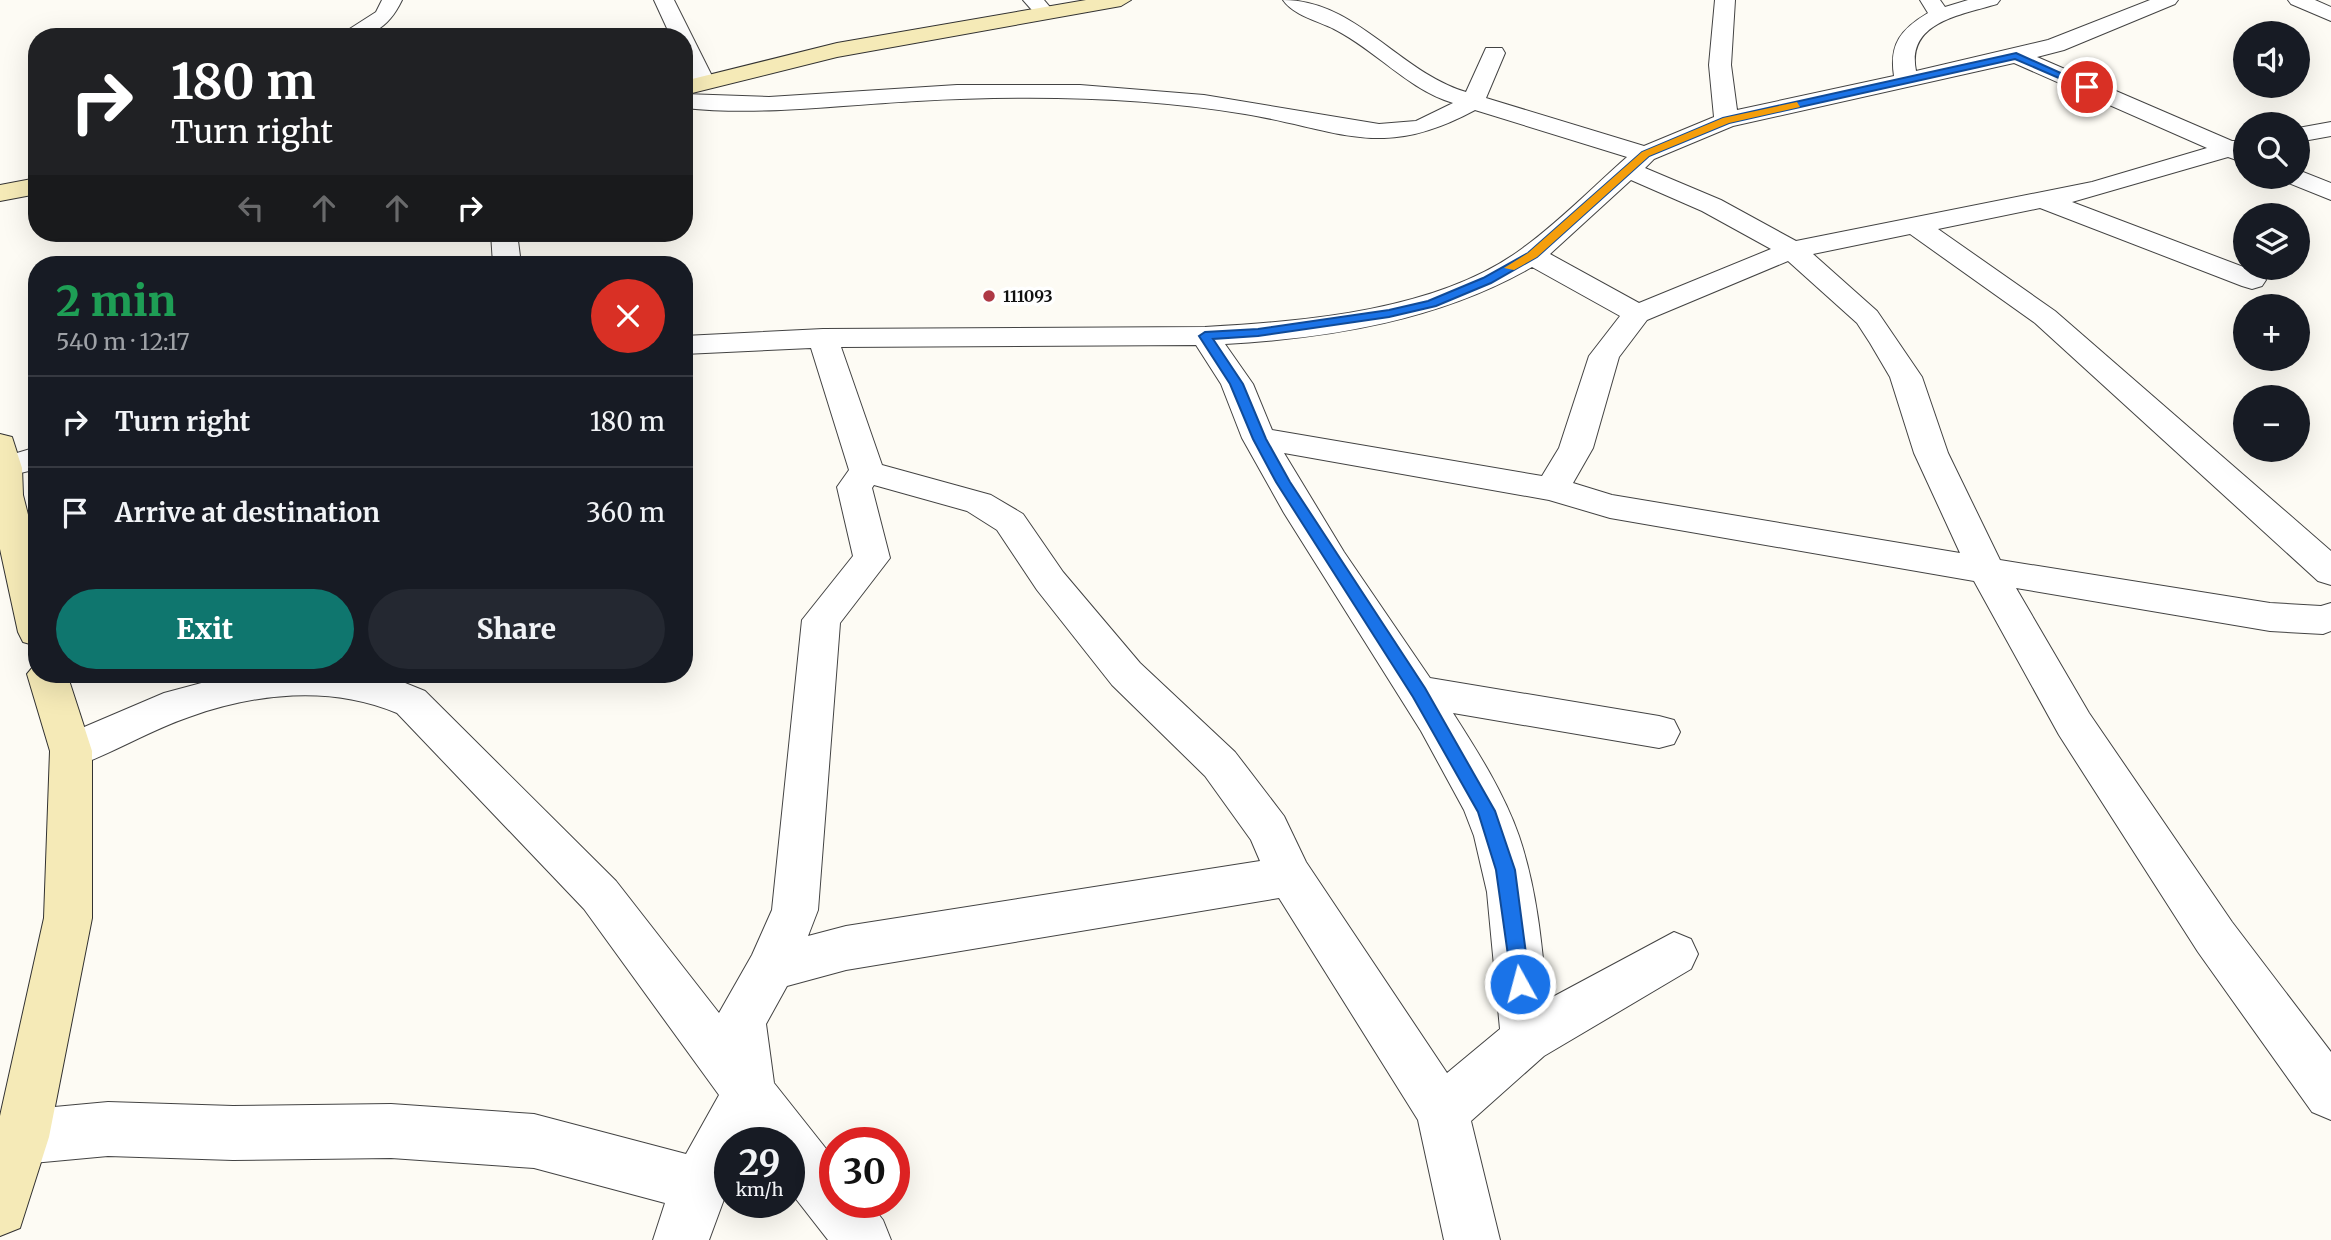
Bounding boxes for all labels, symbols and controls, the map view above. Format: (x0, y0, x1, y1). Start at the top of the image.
map controls (2233, 21, 2310, 462)
button: sound (2233, 21, 2310, 98)
text: 180 m (171, 51, 316, 112)
icon: right (56, 56, 147, 147)
pin (2057, 57, 2117, 117)
icon: arrive (2068, 68, 2106, 106)
text: Turn right (171, 112, 333, 152)
button: search (2233, 112, 2310, 189)
icon: left (232, 189, 270, 227)
icon: ahead (305, 189, 343, 227)
icon: ahead (378, 189, 416, 227)
icon: right (451, 189, 489, 227)
button: layers (2233, 203, 2310, 280)
text: 2 min (56, 275, 176, 327)
button: close (591, 279, 665, 353)
place label: 111093 (1003, 286, 1053, 306)
marker: 111093 (981, 288, 997, 304)
button: + (2233, 294, 2310, 371)
text: 540 m · 12:17 (56, 327, 190, 356)
button: − (2233, 385, 2310, 462)
icon: right (56, 403, 94, 441)
text: Turn right (115, 405, 250, 438)
text: 180 m (590, 405, 665, 438)
icon: arrive (56, 494, 94, 532)
text: Arrive at destination (115, 496, 380, 529)
text: 360 m (586, 496, 665, 529)
button: Exit (56, 589, 354, 669)
button: Share (368, 589, 665, 669)
position arrow (1483, 947, 1557, 1021)
speed limit sign: 30 (819, 1127, 910, 1218)
text: 29 (739, 1141, 780, 1185)
text: km/h (736, 1178, 783, 1201)

